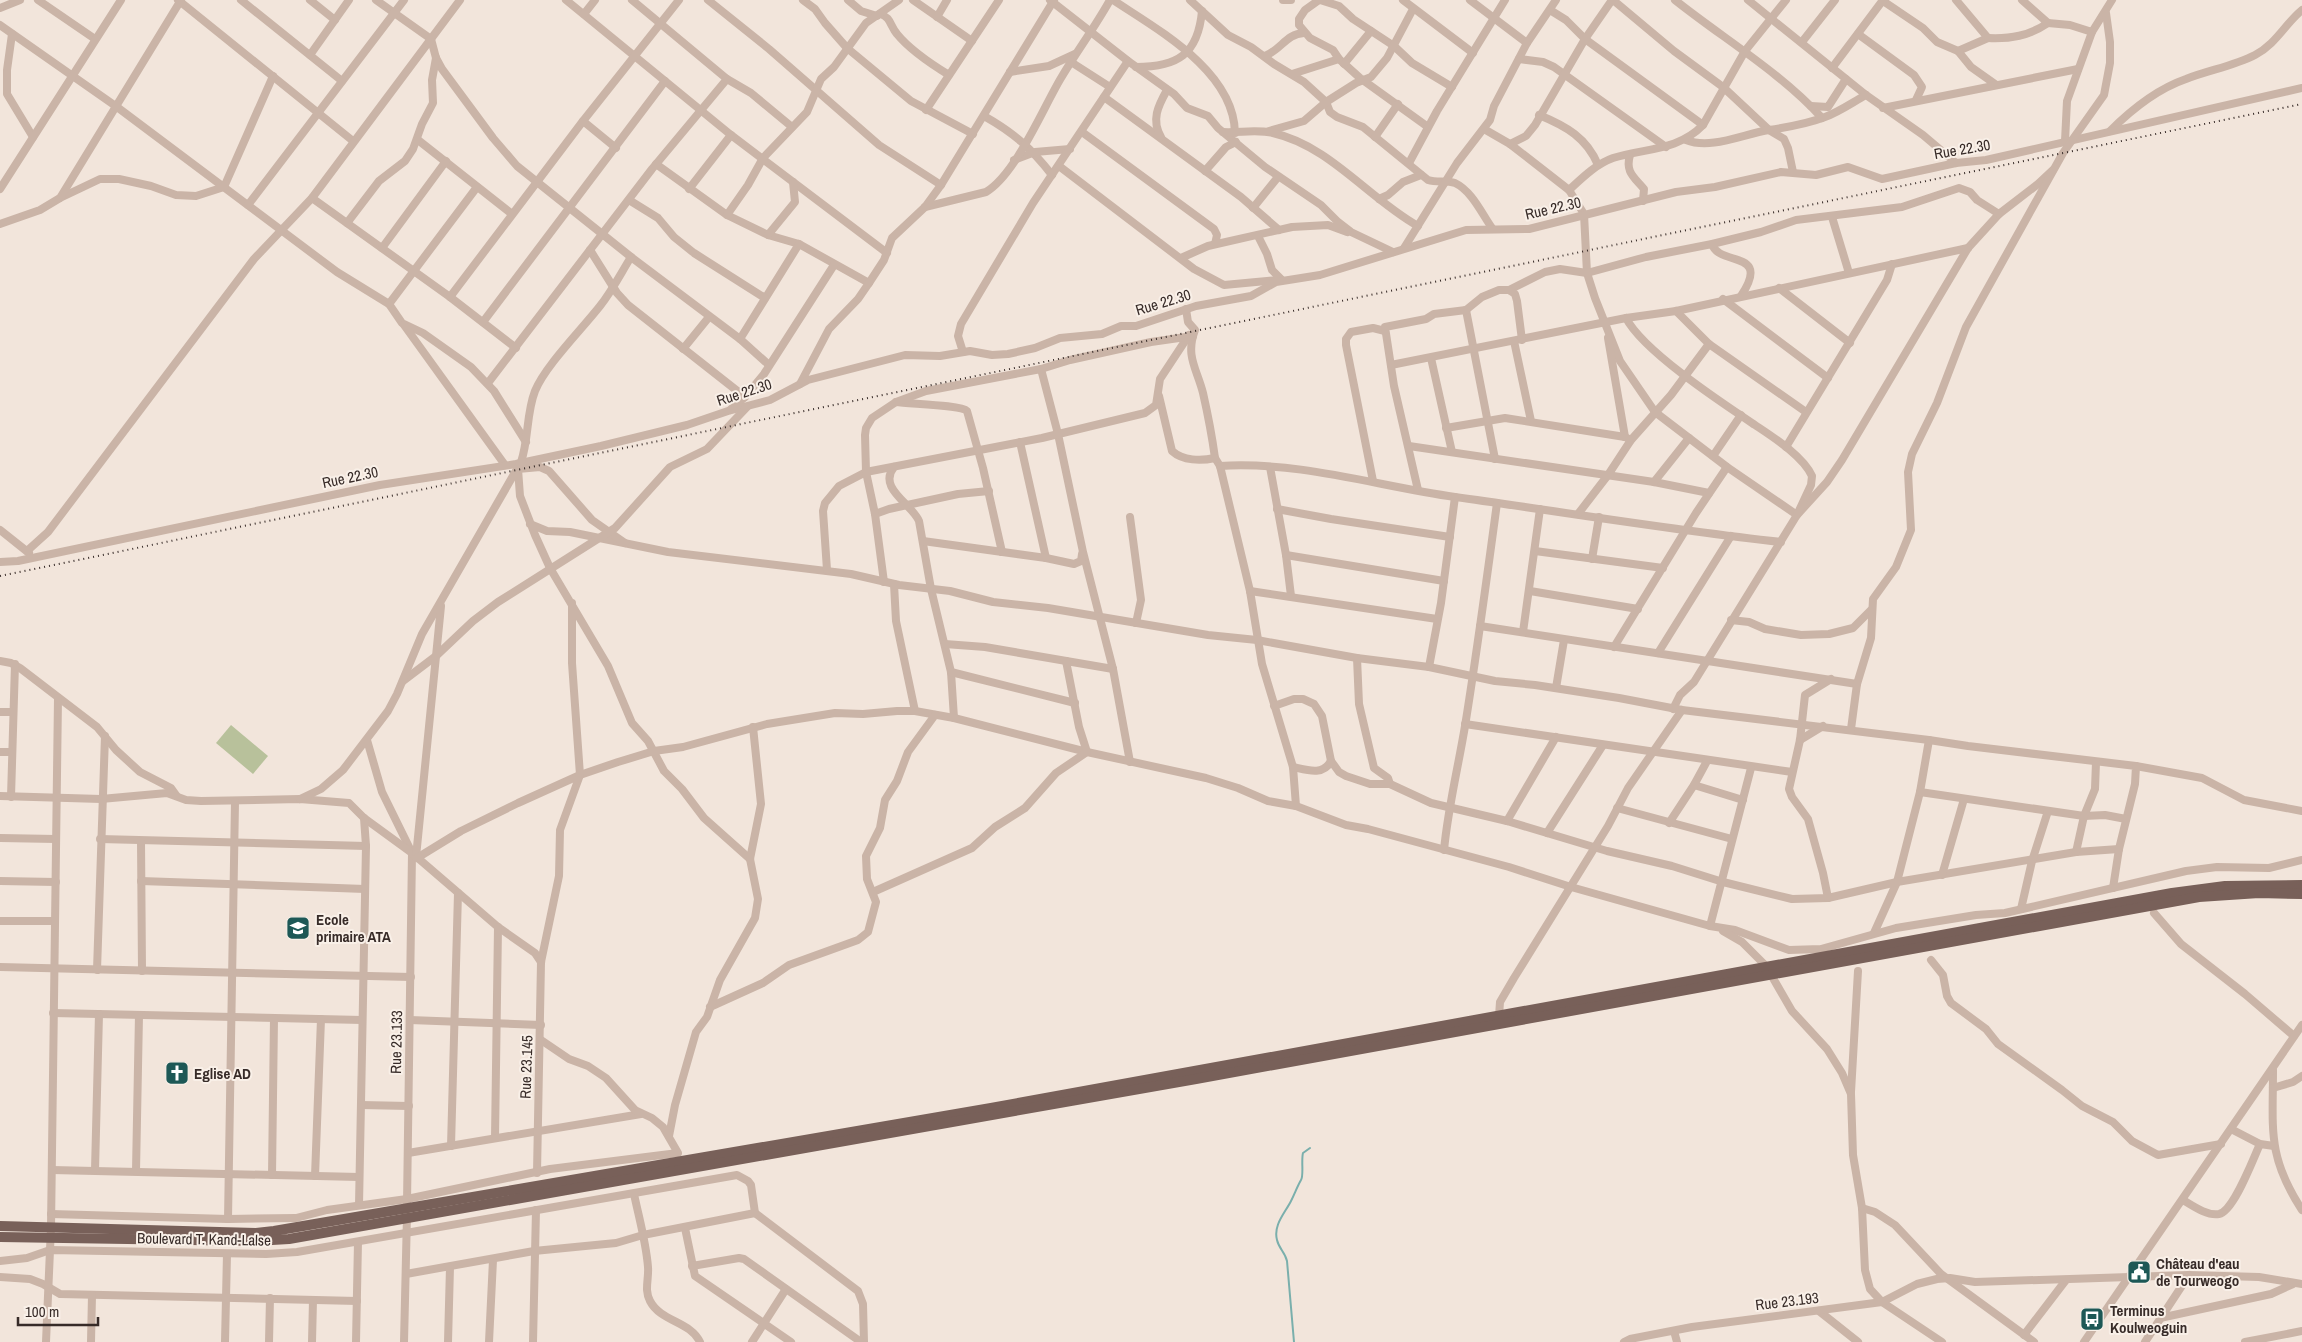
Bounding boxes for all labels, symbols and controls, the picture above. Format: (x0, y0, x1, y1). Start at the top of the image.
street label: Rue 22.30 (1932, 134, 1992, 164)
street label: Rue 22.30 (1523, 191, 1583, 225)
street label: Rue 22.30 (1133, 284, 1193, 320)
street label: Rue 22.30 (714, 373, 774, 411)
street label: Rue 22.30 (320, 461, 380, 493)
place label: Ecole primaire ATA (316, 909, 391, 947)
school or university icon: Ecole primaire ATA (285, 915, 311, 941)
street label: Rue 23.133 (385, 1010, 407, 1074)
street label: Rue 23.145 (514, 1035, 538, 1099)
church icon: Eglise AD (164, 1060, 190, 1086)
place label: Eglise AD (194, 1063, 251, 1084)
street label: Boulevard T. Kand-Lalse (137, 1227, 271, 1251)
place label: Château d'eau de Tourweogo (2156, 1253, 2240, 1291)
public building icon: Château d'eau de Tourweogo (2126, 1259, 2152, 1285)
street label: Rue 23.193 (1754, 1287, 1820, 1315)
scale bar (18, 1294, 98, 1326)
place label: Terminus Koulweoguin (2110, 1300, 2187, 1338)
text: 100 m (25, 1301, 59, 1322)
bus stop icon: Terminus Koulweoguin (2079, 1306, 2105, 1332)

